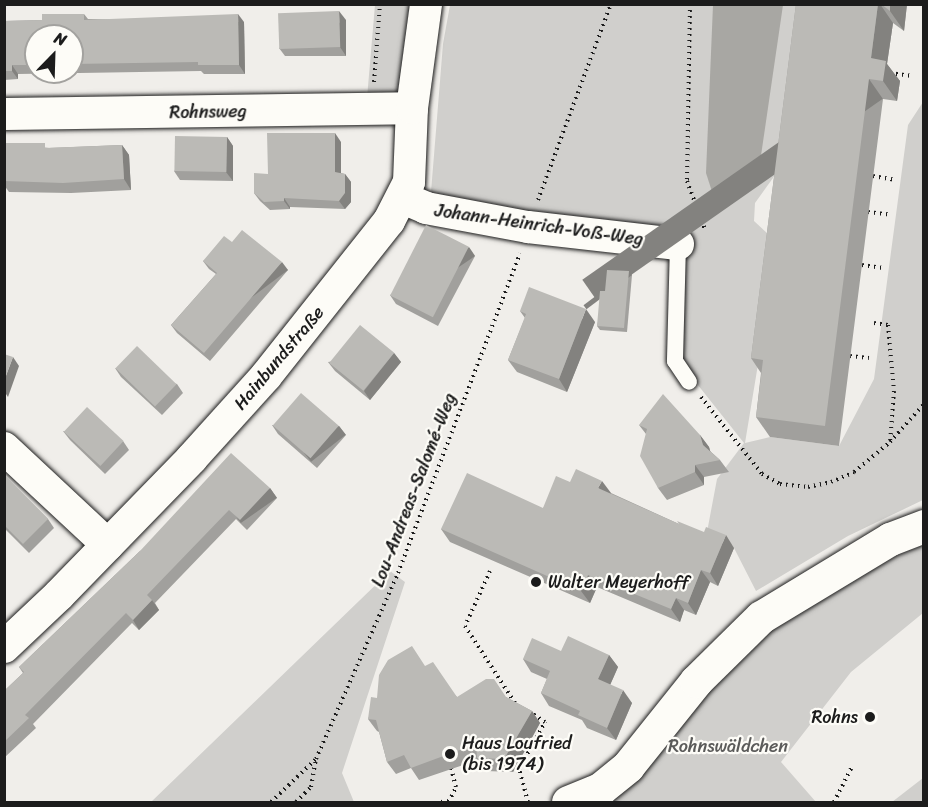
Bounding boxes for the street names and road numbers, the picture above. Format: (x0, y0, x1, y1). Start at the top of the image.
street label: Rohnsweg (169, 101, 247, 123)
street label: Johann-Heinrich-Voß-Weg (433, 200, 645, 250)
street label: Hainbundstraße (229, 302, 329, 414)
street label: Lou-Andreas-Salomé-Weg (367, 390, 461, 590)

